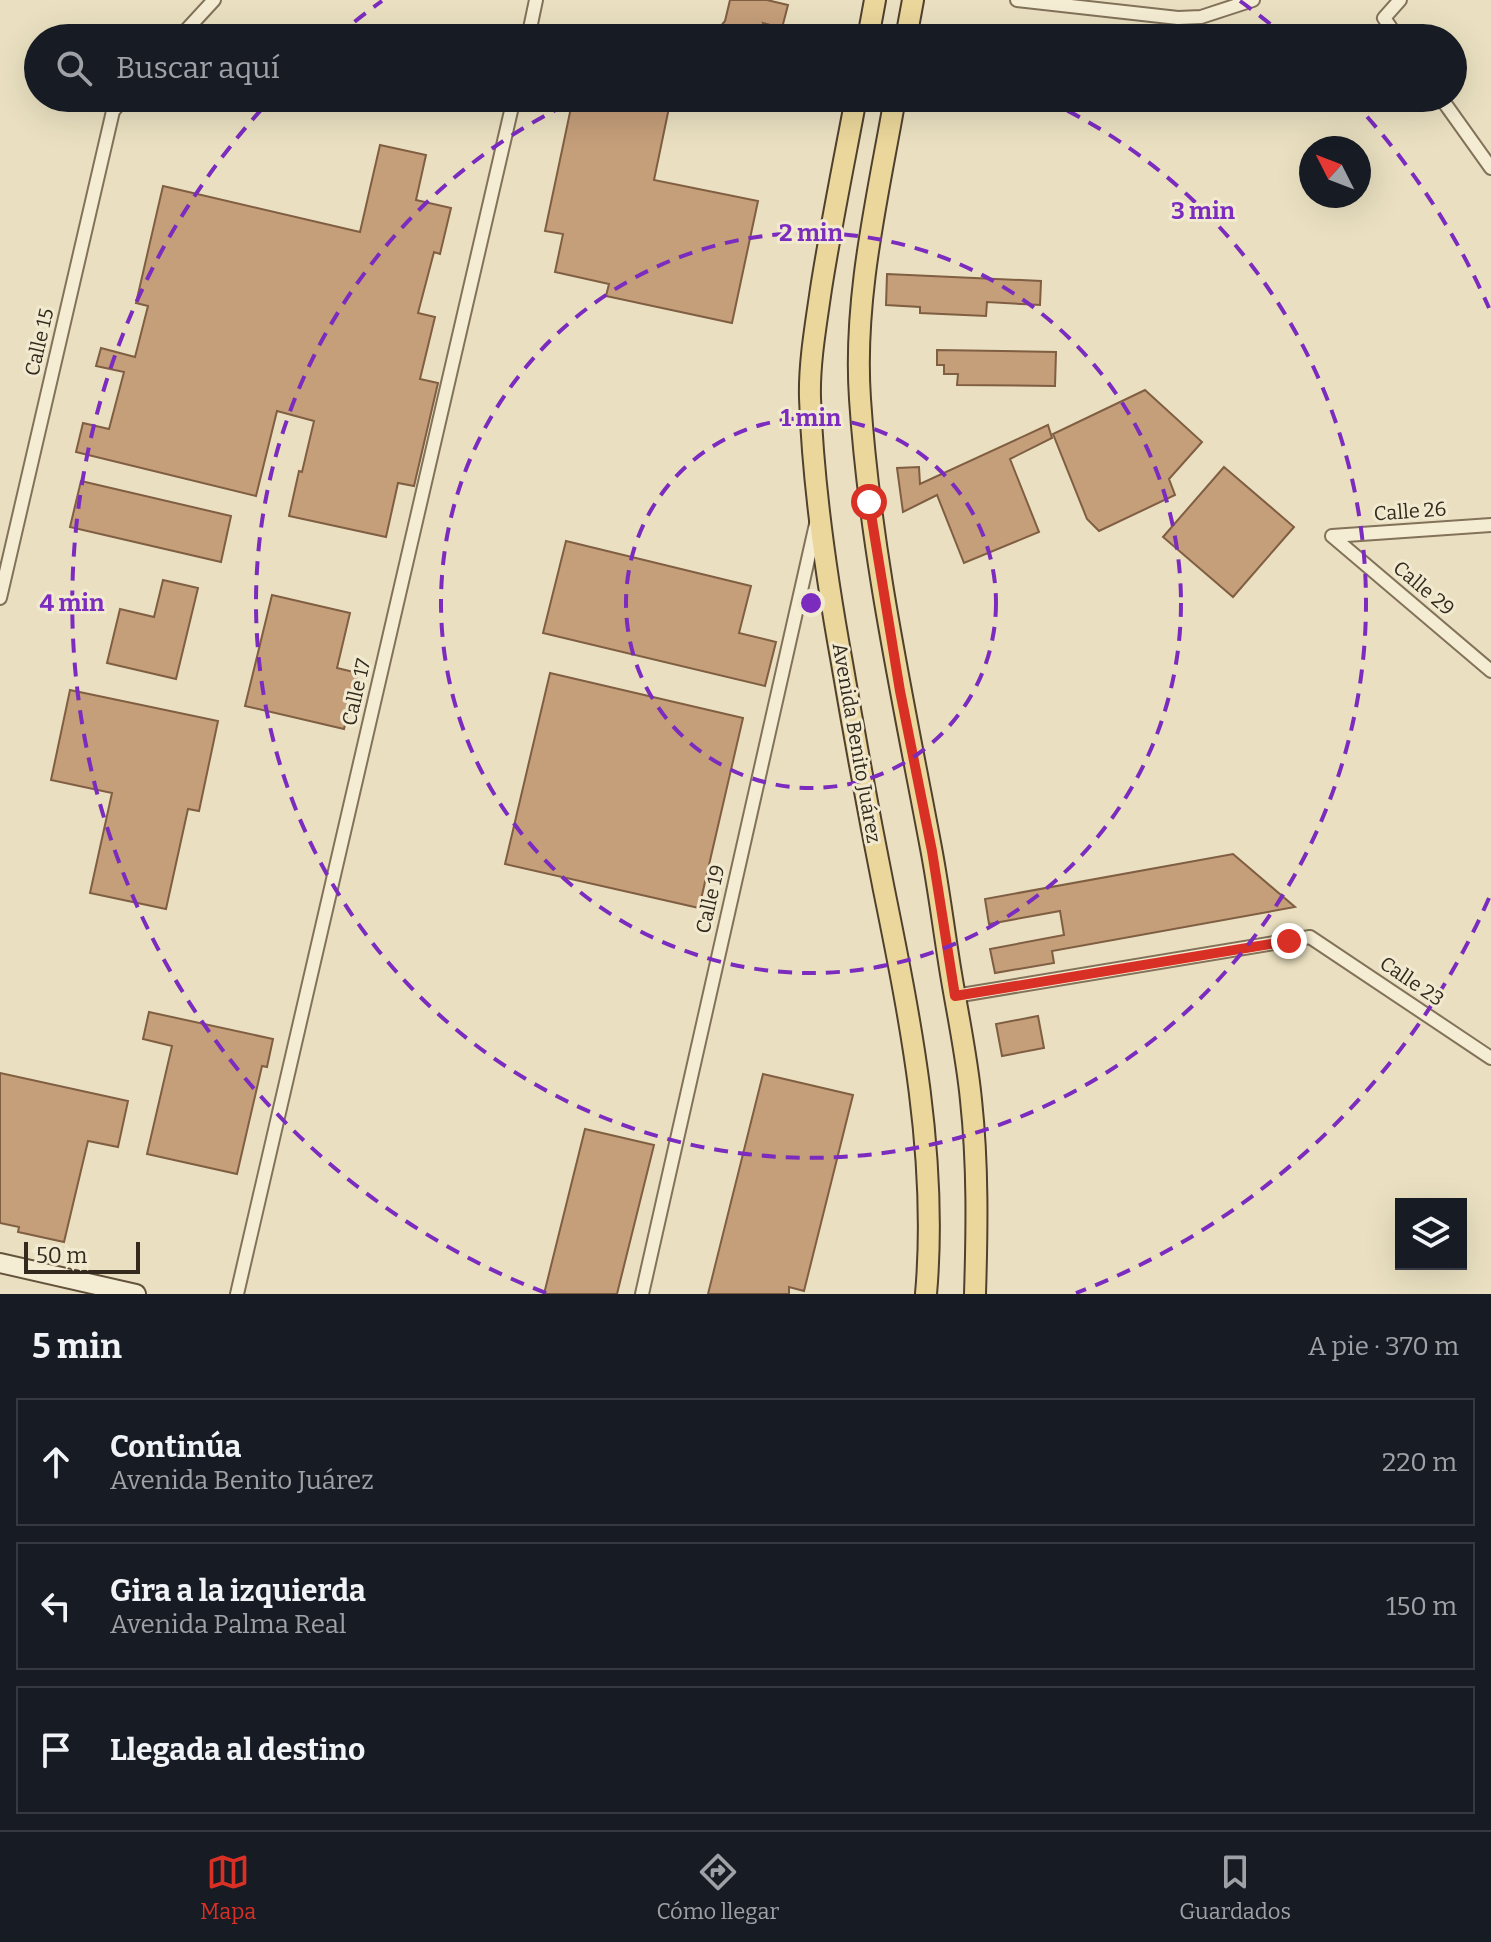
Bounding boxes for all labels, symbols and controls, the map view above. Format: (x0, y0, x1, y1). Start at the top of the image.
search box (24, 24, 1467, 112)
icon: search (52, 46, 96, 90)
text: Buscar aquí (116, 50, 280, 86)
north arrow (1299, 136, 1371, 208)
text: 3 min (1171, 197, 1236, 225)
text: 2 min (779, 219, 843, 247)
street label: Calle 15 (20, 306, 58, 378)
text: 1 min (781, 404, 842, 432)
route start (851, 484, 887, 520)
street label: Calle 26 (1373, 497, 1447, 525)
street label: Calle 29 (1389, 556, 1459, 620)
text: 4 min (40, 589, 105, 617)
centre of rings (797, 589, 825, 617)
street label: Avenida Benito Juárez (828, 641, 886, 845)
street label: Calle 17 (337, 656, 375, 728)
street label: Calle 19 (690, 862, 730, 936)
route end (1271, 923, 1307, 959)
street label: Calle 23 (1375, 951, 1449, 1011)
map controls (1395, 1198, 1467, 1270)
button: layers (1395, 1198, 1467, 1270)
scale bar (24, 1238, 140, 1274)
text: 50 m (36, 1242, 87, 1269)
text: 5 min (32, 1326, 122, 1367)
text: A pie · 370 m (1308, 1331, 1459, 1362)
text: Continúa (110, 1429, 241, 1465)
icon: ahead (34, 1440, 78, 1484)
text: 220 m (1382, 1447, 1457, 1478)
text: Avenida Benito Juárez (110, 1465, 374, 1496)
text: Gira a la izquierda (110, 1573, 366, 1609)
icon: left (34, 1584, 78, 1628)
text: 150 m (1386, 1591, 1457, 1622)
text: Avenida Palma Real (110, 1609, 347, 1640)
icon: arrive (34, 1728, 78, 1772)
text: Llegada al destino (110, 1732, 365, 1768)
tab: Mapa (200, 1850, 256, 1925)
tab: Cómo llegar (656, 1850, 779, 1925)
tab: Guardados (1179, 1850, 1291, 1925)

